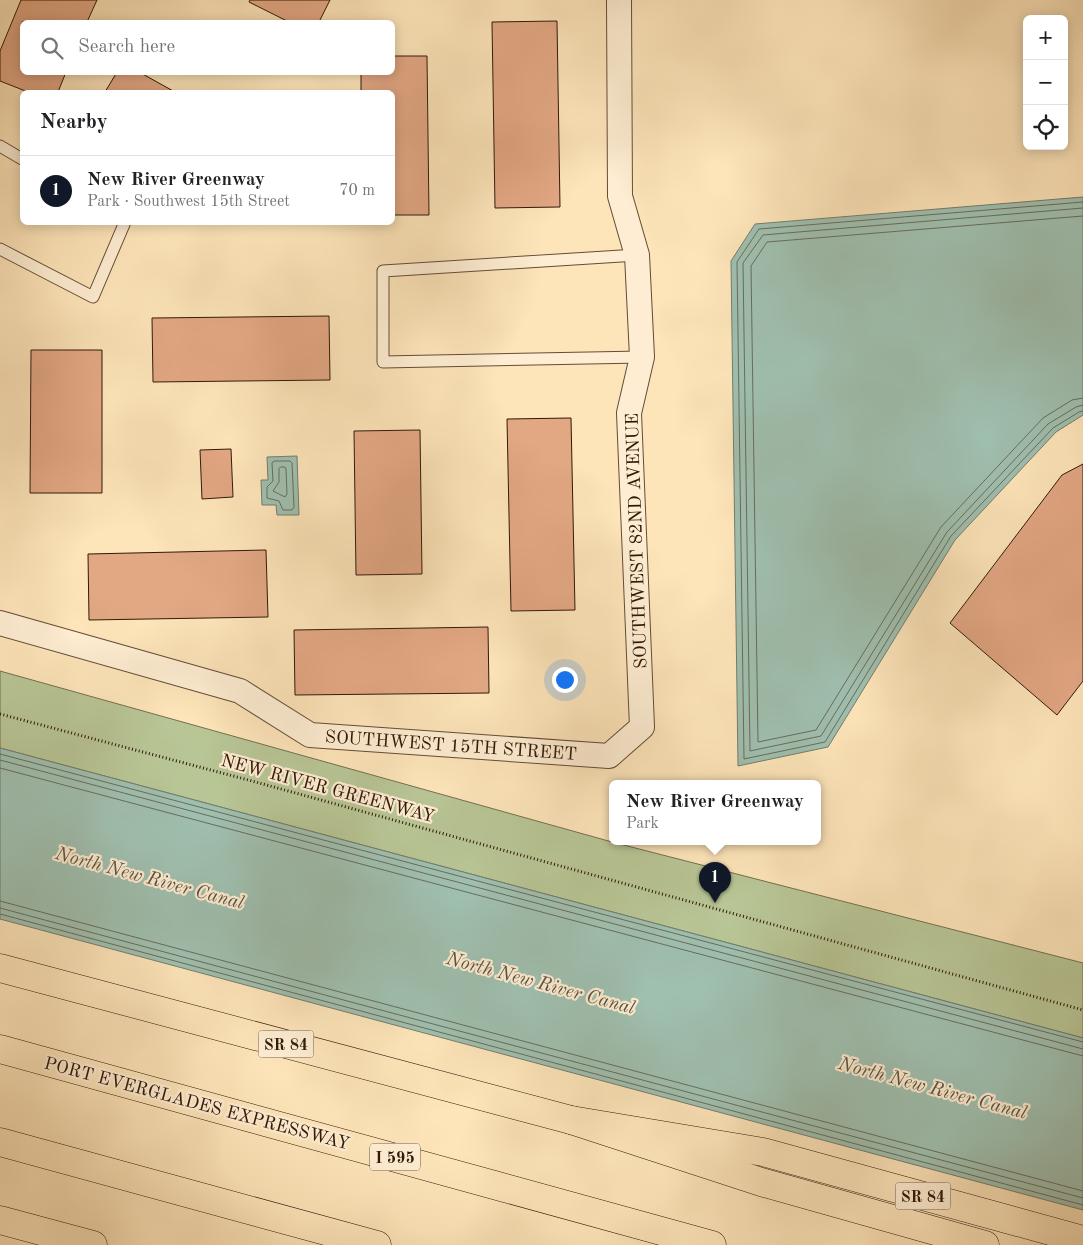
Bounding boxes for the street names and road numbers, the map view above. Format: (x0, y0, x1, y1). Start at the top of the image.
street label: SOUTHWEST 82ND AVENUE (624, 413, 650, 669)
street label: SOUTHWEST 15TH STREET (324, 728, 578, 764)
street label: NEW RIVER GREENWAY (219, 752, 437, 826)
road number: SR 84 (258, 1030, 314, 1058)
street label: PORT EVERGLADES EXPRESSWAY (42, 1054, 352, 1154)
road number: I 595 (370, 1144, 420, 1170)
road number: SR 84 (896, 1182, 950, 1210)

